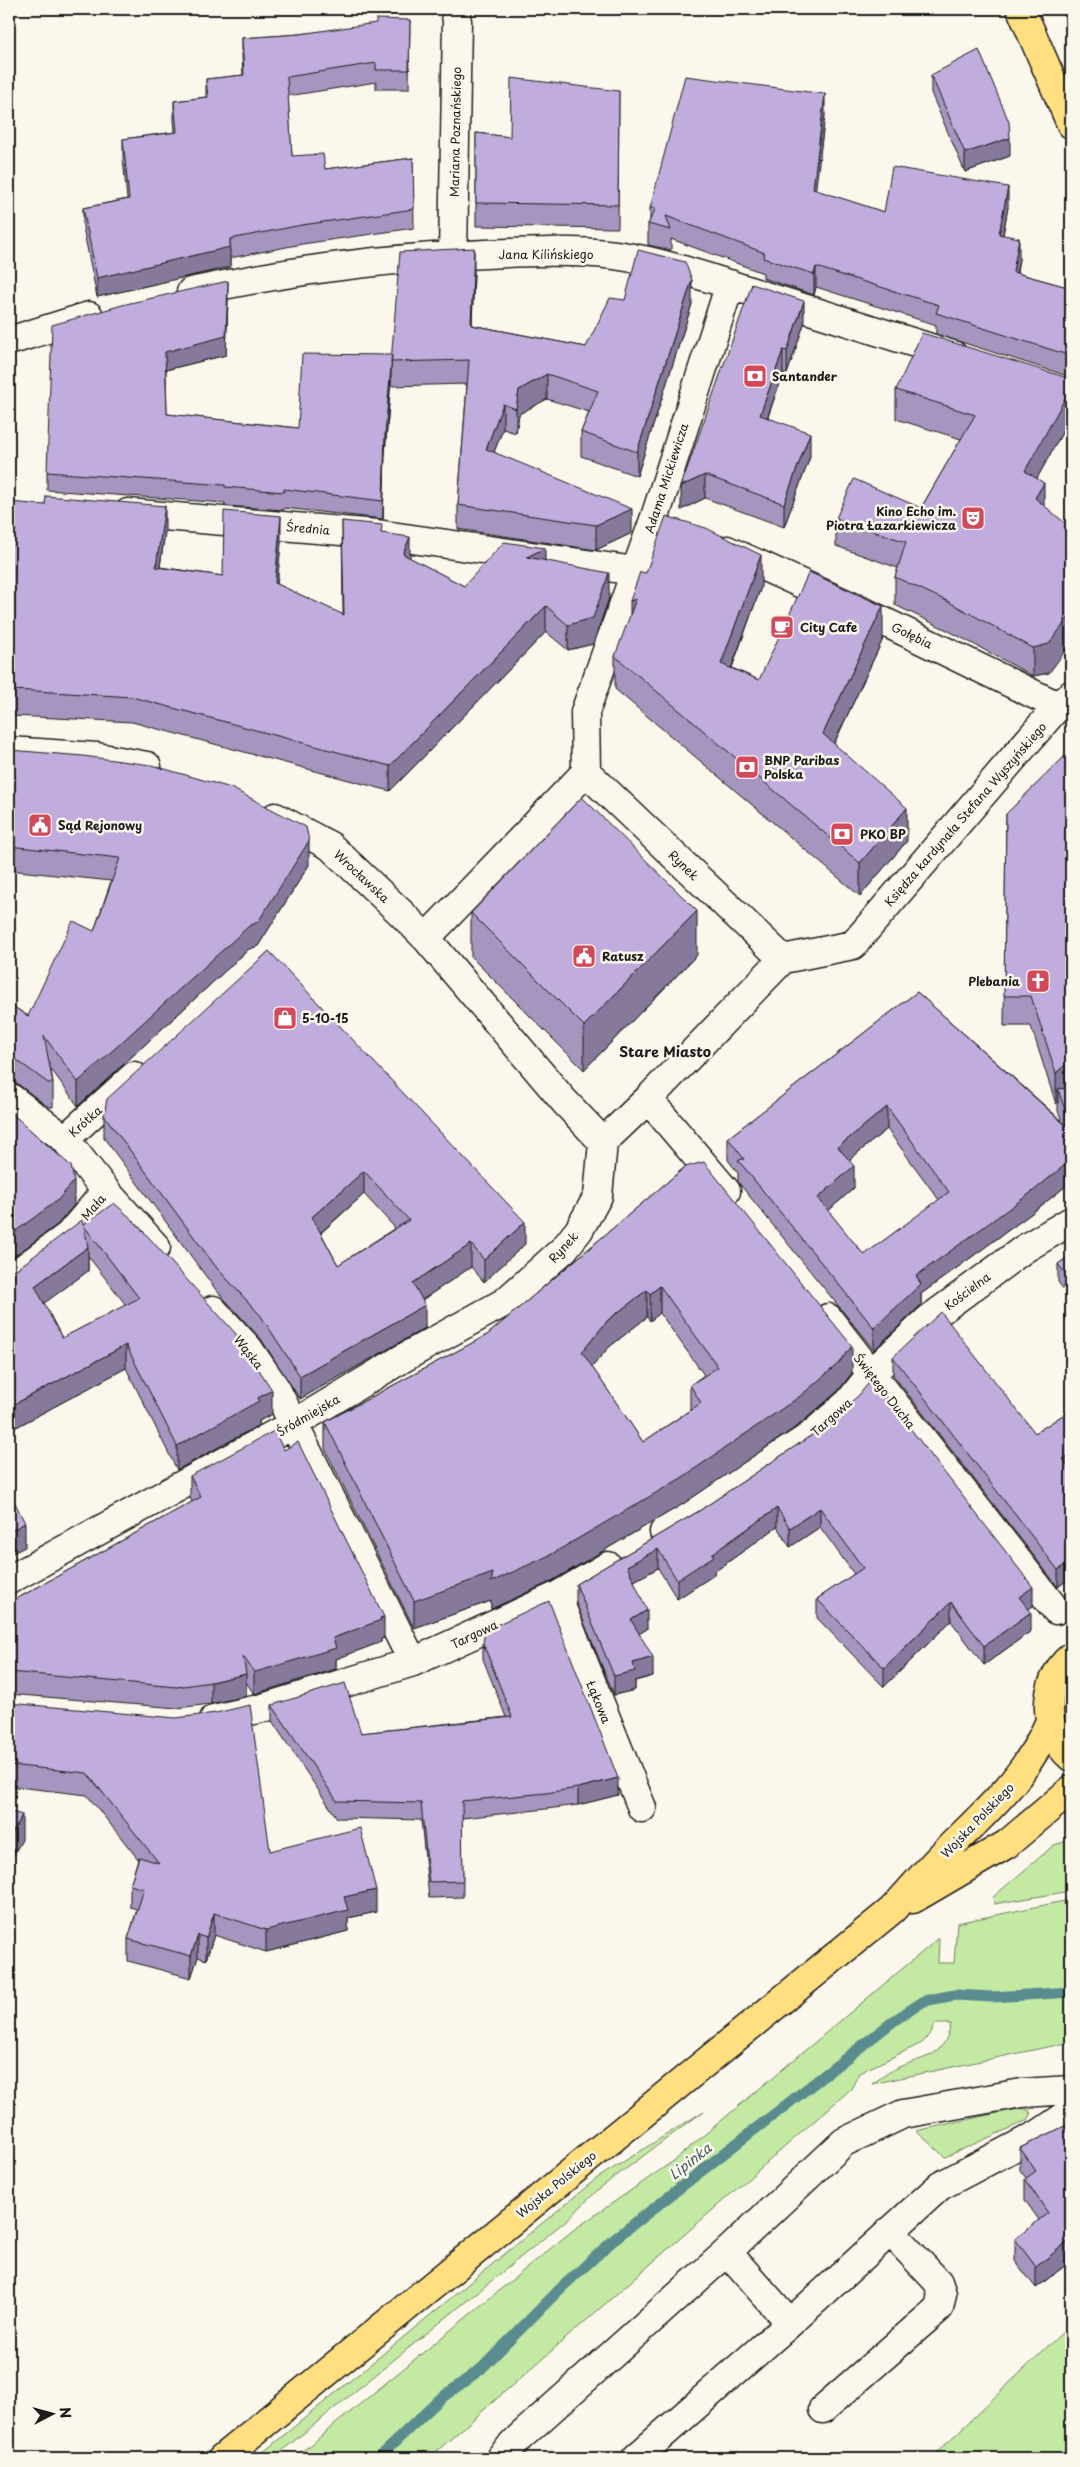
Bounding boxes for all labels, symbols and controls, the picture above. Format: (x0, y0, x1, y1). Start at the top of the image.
street label: Mariana Poznańskiego (445, 67, 465, 197)
street label: Jana Kilińskiego (499, 245, 594, 263)
bank icon: Santander (742, 363, 768, 389)
place label: Santander (772, 367, 838, 385)
street label: Adama Mickiewicza (640, 420, 692, 536)
place label: Kino Echo im. Piotra Łazarkiewicza (826, 502, 956, 534)
theatre icon: Kino Echo im. Piotra Łazarkiewicza (960, 505, 986, 531)
street label: Średnia (285, 517, 332, 539)
cafe icon: City Cafe (769, 614, 795, 640)
street label: Gołębia (888, 617, 936, 653)
place label: City Cafe (800, 618, 858, 636)
street label: Księdza kardynała Stefana Wyszyńskiego (880, 718, 1050, 910)
place label: BNP Paribas Polska (764, 751, 839, 783)
bank icon: BNP Paribas Polska (734, 754, 760, 780)
public building icon: Sąd Rejonowy (27, 812, 53, 838)
place label: Sąd Rejonowy (58, 816, 142, 834)
bank icon: PKO BP (829, 821, 855, 847)
place label: PKO BP (860, 825, 906, 843)
street label: Wrocławska (330, 845, 394, 907)
street label: Rynek (665, 846, 703, 884)
public building icon: Ratusz (571, 943, 597, 969)
place label: Ratusz (602, 947, 644, 965)
church icon: Plebania (1025, 968, 1051, 994)
place label: Plebania (968, 972, 1021, 990)
shop icon: 5-10-15 (272, 1005, 298, 1031)
place label: 5-10-15 (302, 1009, 349, 1027)
district label: Stare Miasto (619, 1041, 711, 1062)
street label: Krótka (64, 1101, 106, 1141)
street label: Mała (77, 1190, 110, 1224)
street label: Rynek (544, 1227, 582, 1267)
street label: Kościelna (940, 1267, 994, 1314)
street label: Wąska (230, 1331, 268, 1373)
street label: Świętego Ducha (850, 1349, 921, 1433)
street label: Śródmiejska (273, 1389, 343, 1440)
street label: Targowa (806, 1393, 856, 1440)
street label: Targowa (447, 1615, 501, 1653)
street label: Łąkowa (582, 1677, 616, 1727)
street label: Wojska Polskiego (936, 1778, 1018, 1862)
water label: Lipinka (664, 2137, 717, 2184)
street label: Wojska Polskiego (512, 2146, 600, 2222)
north arrow (28, 2390, 78, 2440)
text: N (54, 2406, 76, 2419)

